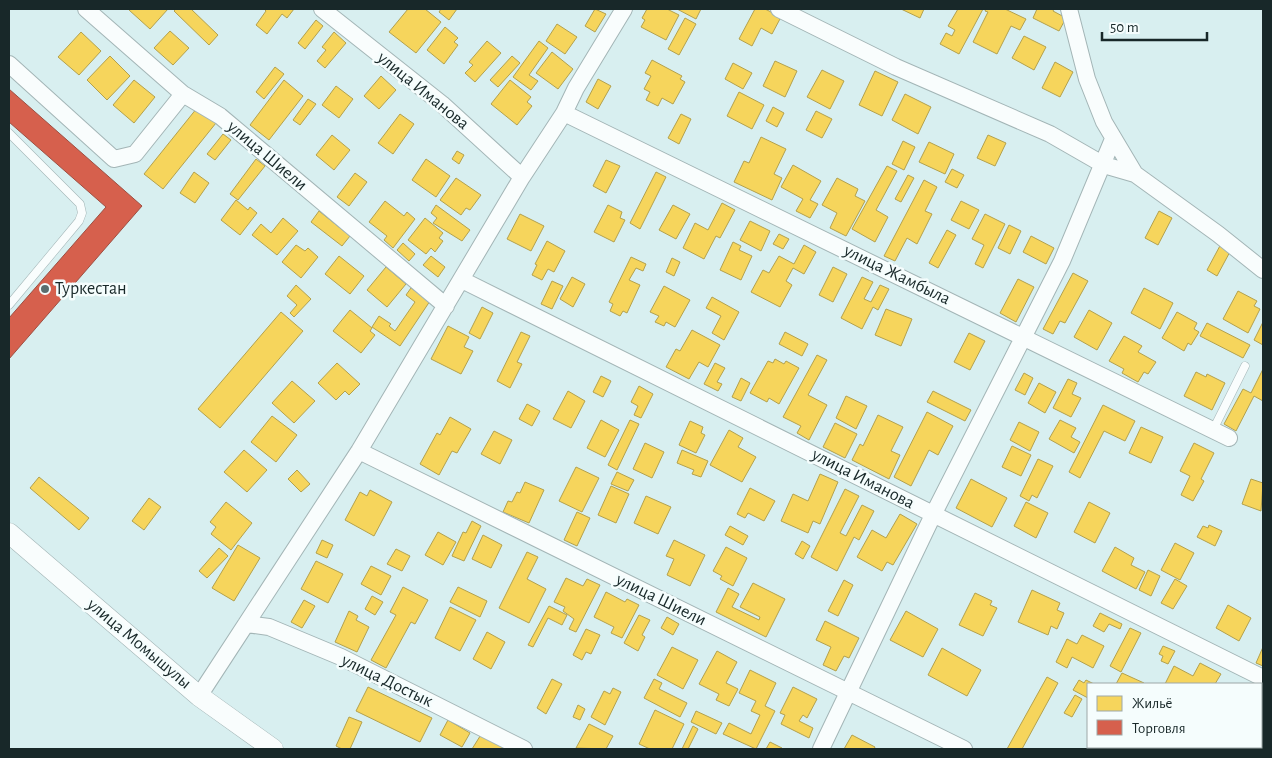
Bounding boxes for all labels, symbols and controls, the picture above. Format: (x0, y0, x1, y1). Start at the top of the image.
scale bar (1102, 10, 1207, 42)
text: 50 m (1110, 20, 1139, 35)
street label: улица Иманова (373, 48, 472, 133)
street label: улица Шиели (223, 117, 310, 194)
street label: улица Жамбыла (840, 240, 954, 309)
place label: Туркестан (55, 280, 127, 298)
marker: Туркестан (39, 283, 51, 295)
street label: улица Иманова (808, 445, 917, 513)
street label: улица Шиели (612, 570, 709, 630)
street label: улица Момышулы (83, 595, 194, 693)
street label: улица Достык (338, 651, 436, 711)
legend (1087, 683, 1262, 748)
text: Жильё (1132, 696, 1172, 711)
text: Торговля (1132, 721, 1186, 736)

